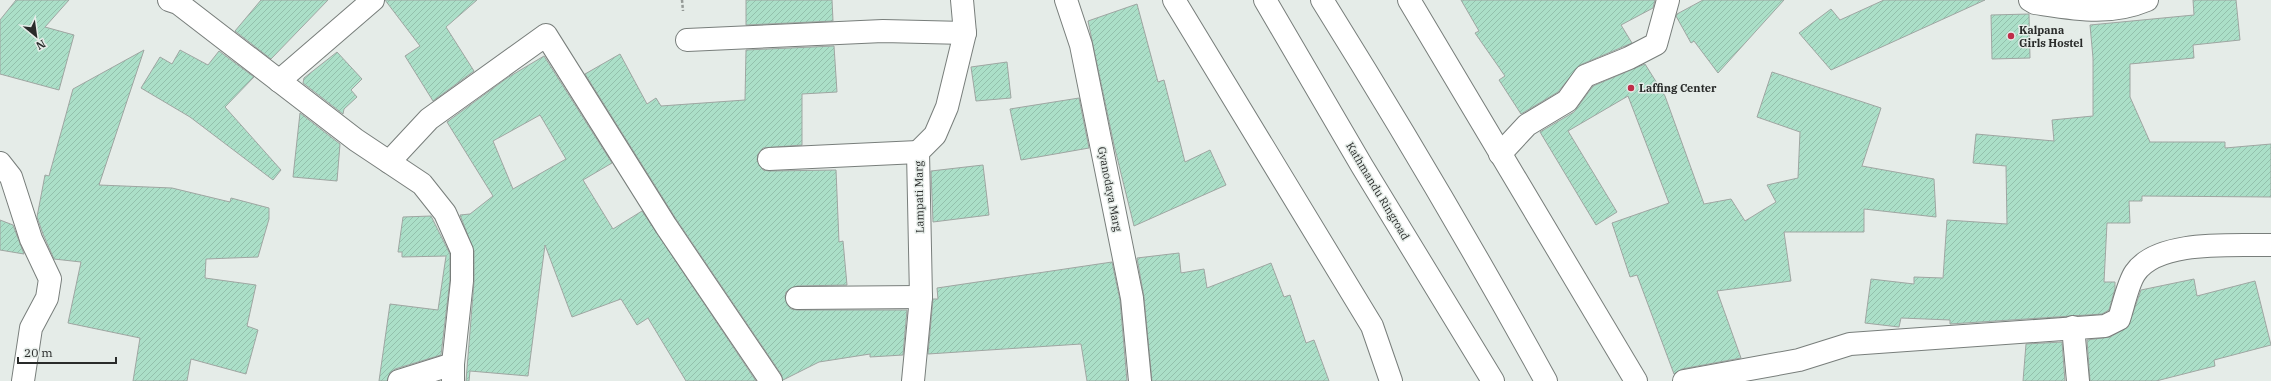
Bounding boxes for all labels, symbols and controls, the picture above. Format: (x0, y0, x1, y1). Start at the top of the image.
north arrow (16, 16, 56, 56)
place label: Kalpana Girls Hostel (2019, 23, 2084, 50)
marker: Kalpana Girls Hostel (2006, 31, 2016, 41)
text: N (33, 37, 48, 53)
place label: Laffing Center (1639, 81, 1717, 95)
marker: Laffing Center (1626, 83, 1636, 93)
street label: Kathmandu Ringroad (1343, 140, 1413, 243)
street label: Gyanodaya Marg (1095, 145, 1125, 233)
street label: Lampati Marg (911, 161, 927, 233)
scale bar (18, 339, 116, 365)
text: 20 m (24, 345, 53, 360)

